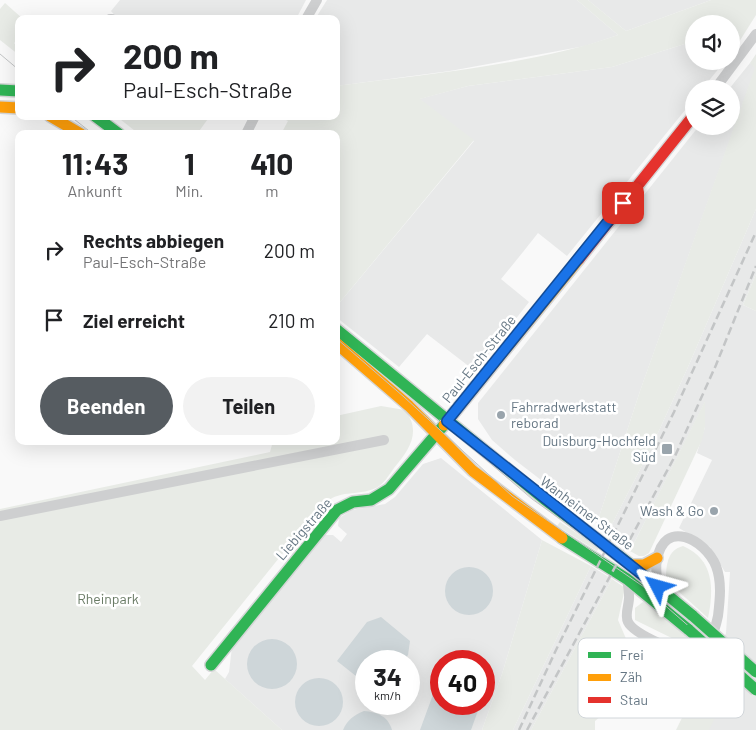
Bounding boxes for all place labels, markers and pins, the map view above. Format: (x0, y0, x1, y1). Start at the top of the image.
pin (602, 182, 644, 224)
place label: Fahrradwerkstatt reborad (511, 398, 617, 431)
marker: Fahrradwerkstatt reborad (495, 409, 507, 421)
place label: Duisburg-Hochfeld Süd (542, 432, 656, 465)
marker: Duisburg-Hochfeld Süd (660, 442, 674, 456)
place label: Wash & Go (640, 502, 704, 519)
marker: Wash & Go (708, 505, 720, 517)

